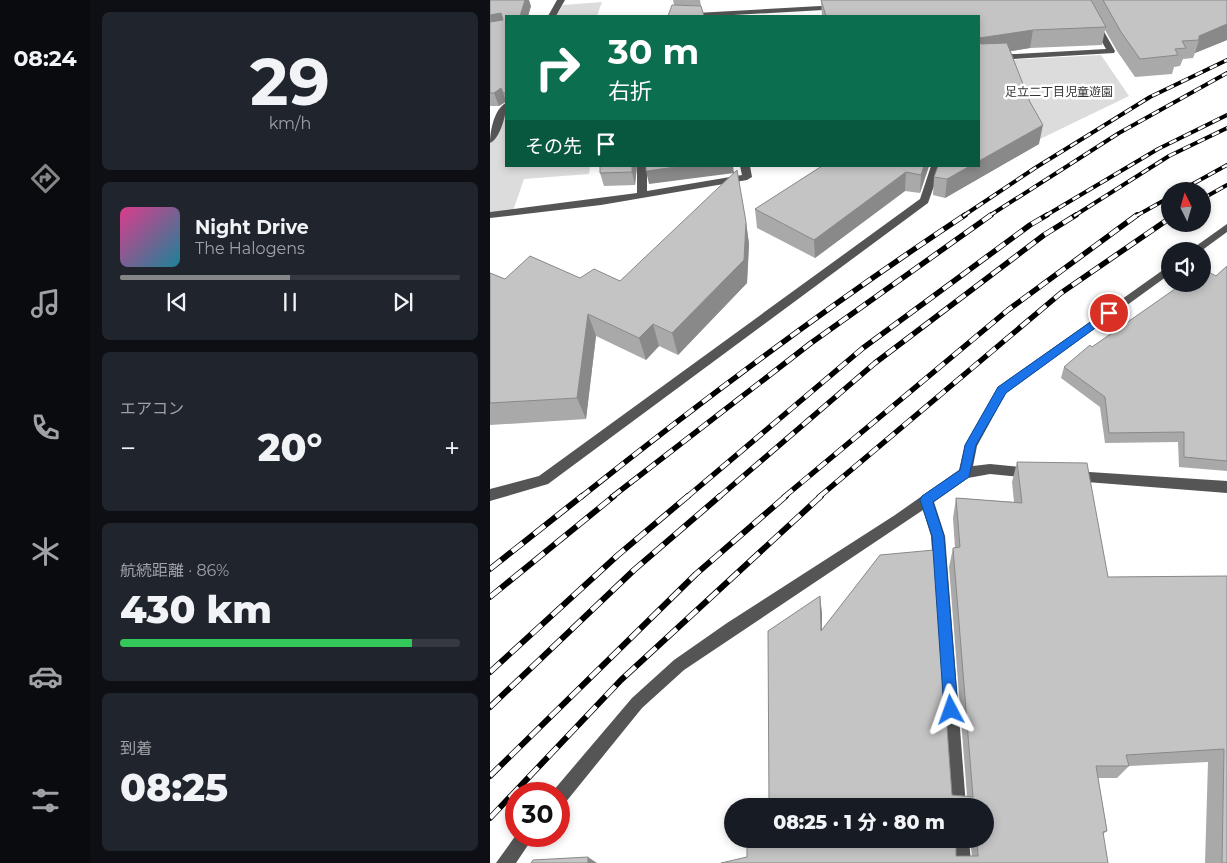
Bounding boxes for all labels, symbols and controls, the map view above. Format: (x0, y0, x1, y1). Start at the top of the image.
text: 30 m (608, 30, 699, 73)
icon: right (525, 35, 590, 100)
text: 29 (250, 42, 330, 121)
text: 08:24 (13, 45, 77, 72)
text: 右折 (608, 78, 652, 105)
park label: 足立二丁目児童遊園 (1005, 84, 1113, 99)
text: km/h (269, 114, 311, 133)
icon: arrive (592, 130, 620, 158)
text: その先 (525, 135, 582, 158)
icon: directions (28, 161, 63, 196)
north arrow (1161, 182, 1211, 232)
map controls (1161, 182, 1211, 292)
text: Night Drive (195, 216, 309, 239)
text: The Halogens (195, 239, 305, 258)
button: sound (1161, 242, 1211, 292)
icon: music (28, 286, 63, 321)
icon: previous (163, 288, 191, 316)
icon: pause (276, 288, 304, 316)
icon: next (389, 288, 417, 316)
pin (1088, 292, 1130, 334)
icon: arrive (1095, 299, 1123, 327)
text: エアコン (120, 399, 184, 418)
icon: phone (28, 410, 63, 445)
text: 20° (258, 424, 322, 471)
text: − (120, 431, 136, 465)
text: + (444, 431, 460, 465)
icon: climate (28, 534, 63, 569)
text: 航続距離 · 86% (120, 561, 229, 580)
text: 430 km (120, 586, 272, 633)
icon: car (28, 659, 63, 694)
position arrow (924, 683, 976, 735)
text: 到着 (120, 739, 152, 758)
text: 08:25 (120, 764, 228, 811)
speed limit sign: 30 (505, 782, 570, 847)
icon: filters (28, 783, 63, 818)
text: 08:25 · 1 分 · 80 m (773, 811, 945, 834)

